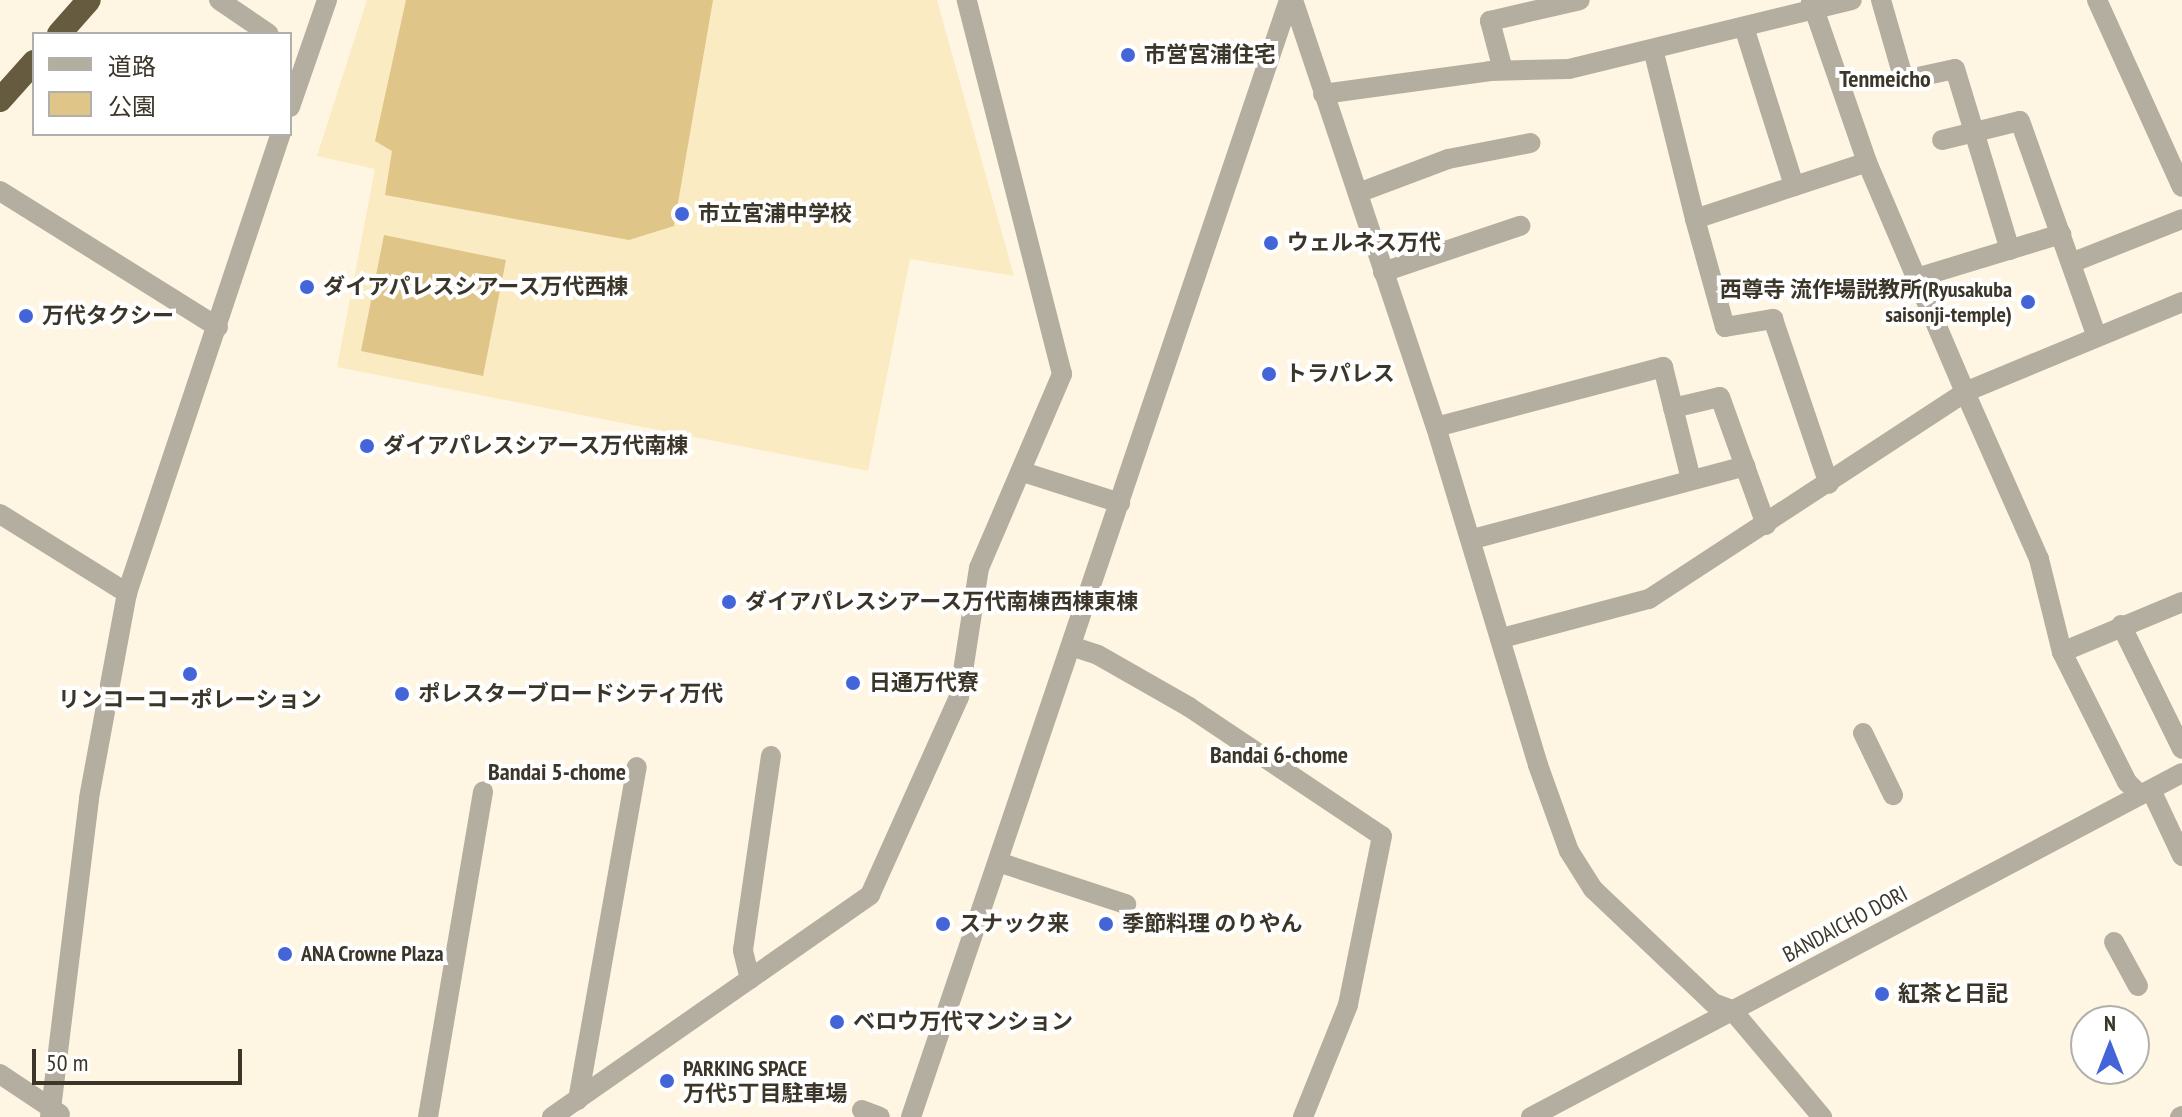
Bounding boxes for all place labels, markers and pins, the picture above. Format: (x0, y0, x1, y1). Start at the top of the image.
place label: 市営宮浦住宅 (1144, 42, 1276, 68)
marker: 市営宮浦住宅 (1119, 46, 1137, 64)
place label: 市立宮浦中学校 (698, 201, 852, 227)
marker: 市立宮浦中学校 (673, 205, 691, 223)
place label: ウェルネス万代 (1287, 230, 1441, 256)
marker: ウェルネス万代 (1262, 234, 1280, 252)
place label: ダイアパレスシアース万代西棟 (323, 274, 630, 300)
place label: 西尊寺 流作場説教所(Ryusakuba saisonji-temple) (1720, 276, 2012, 328)
marker: ダイアパレスシアース万代西棟 (298, 278, 316, 296)
marker: 西尊寺 流作場説教所(Ryusakuba saisonji-temple) (2019, 293, 2037, 311)
place label: 万代タクシー (42, 303, 174, 329)
marker: 万代タクシー (17, 307, 35, 325)
place label: トラパレス (1285, 361, 1395, 387)
marker: トラパレス (1260, 365, 1278, 383)
place label: ダイアパレスシアース万代南棟 (383, 433, 690, 459)
marker: ダイアパレスシアース万代南棟 (358, 437, 376, 455)
place label: ダイアパレスシアース万代南棟西棟東棟 (745, 589, 1140, 615)
marker: ダイアパレスシアース万代南棟西棟東棟 (720, 593, 738, 611)
marker: リンコーコーポレーション (181, 665, 199, 683)
place label: 日通万代寮 (869, 670, 979, 696)
marker: 日通万代寮 (844, 674, 862, 692)
place label: ポレスターブロードシティ万代 (418, 681, 726, 707)
marker: ポレスターブロードシティ万代 (393, 685, 411, 703)
place label: リンコーコーポレーション (58, 687, 322, 713)
place label: スナック来 (959, 911, 1069, 937)
place label: 季節料理 のりやん (1122, 911, 1303, 937)
marker: スナック来 (934, 915, 952, 933)
marker: 季節料理 のりやん (1097, 915, 1115, 933)
place label: ANA Crowne Plaza (301, 941, 445, 967)
marker: ANA Crowne Plaza (276, 945, 294, 963)
place label: 紅茶と日記 (1898, 981, 2008, 1007)
marker: 紅茶と日記 (1873, 985, 1891, 1003)
place label: ベロウ万代マンション (853, 1009, 1073, 1035)
marker: ベロウ万代マンション (828, 1013, 846, 1031)
place label: PARKING SPACE 万代5丁目駐車場 (683, 1055, 848, 1106)
marker: PARKING SPACE 万代5丁目駐車場 (658, 1072, 676, 1090)

